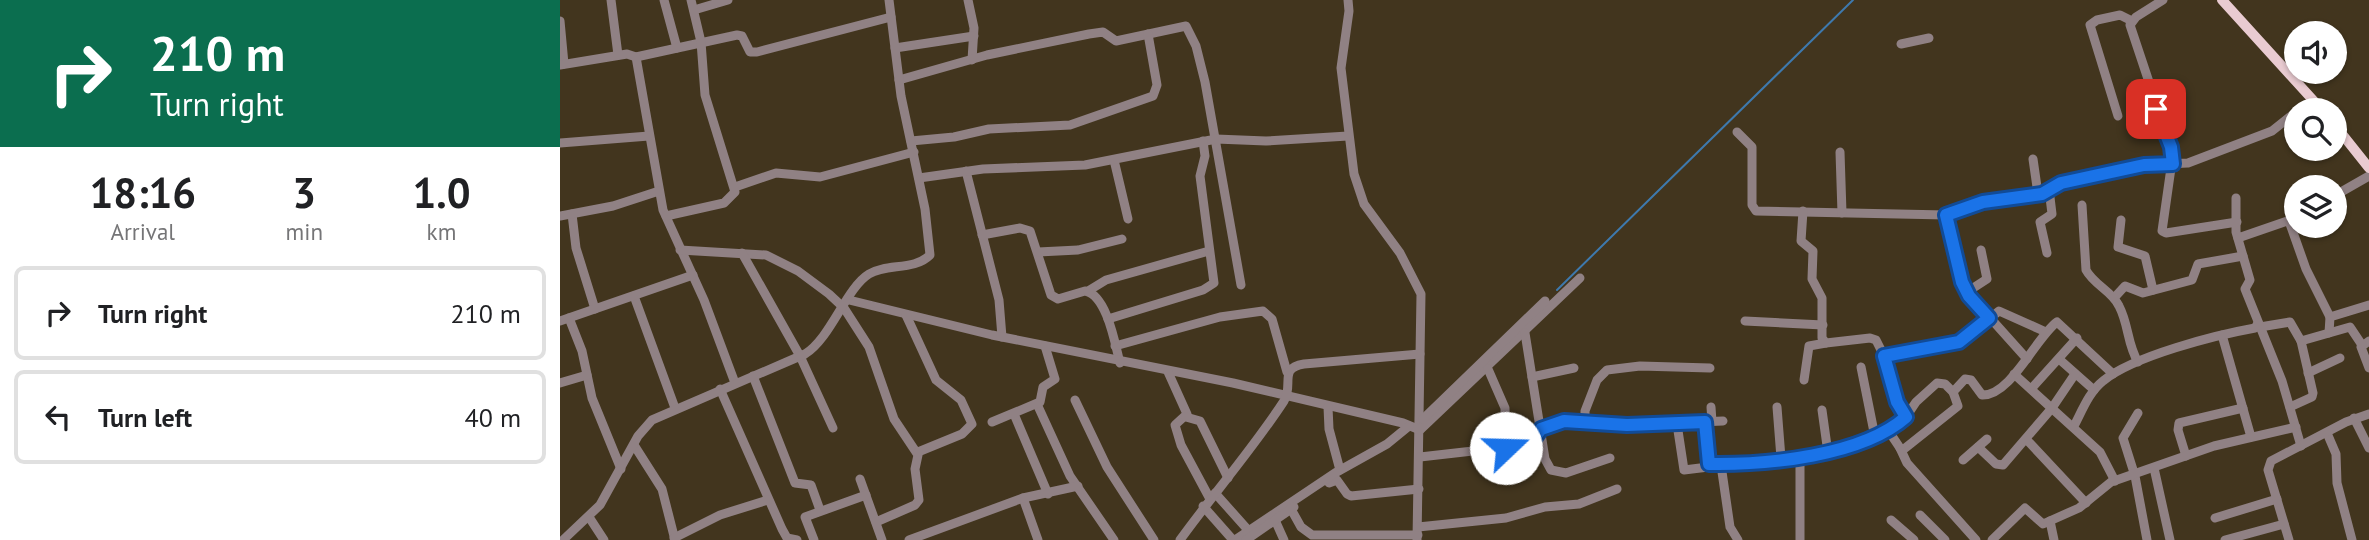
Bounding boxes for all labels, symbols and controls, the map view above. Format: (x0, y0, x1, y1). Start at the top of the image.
text: 210 m (150, 21, 285, 85)
map controls (2284, 21, 2347, 238)
button: sound (2284, 21, 2347, 84)
icon: right (35, 28, 126, 119)
pin (2126, 79, 2186, 139)
text: Turn right (150, 83, 284, 125)
icon: arrive (2137, 90, 2175, 128)
button: search (2284, 98, 2347, 161)
text: 18:16 (90, 165, 196, 220)
text: 3 (292, 165, 316, 220)
text: 1.0 (412, 165, 470, 220)
button: layers (2284, 175, 2347, 238)
text: Arrival (111, 217, 175, 246)
text: min (286, 217, 323, 246)
text: km (427, 217, 456, 246)
icon: right (39, 294, 77, 332)
text: Turn right (98, 297, 207, 330)
text: 210 m (450, 297, 521, 330)
icon: left (39, 398, 77, 436)
text: Turn left (98, 401, 192, 434)
text: 40 m (465, 401, 521, 434)
position arrow (1469, 411, 1543, 485)

